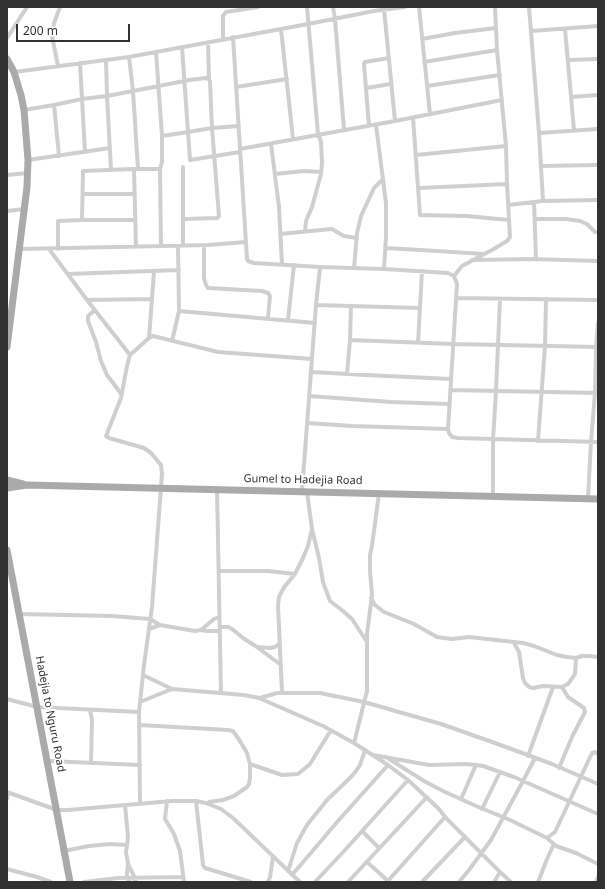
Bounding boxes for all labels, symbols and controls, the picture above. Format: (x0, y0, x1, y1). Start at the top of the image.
scale bar (18, 16, 132, 42)
text: 200 m (23, 22, 58, 39)
street label: Gumel to Hadejia Road (243, 472, 363, 488)
street label: Hadejia to Nguru Road (32, 655, 68, 773)

